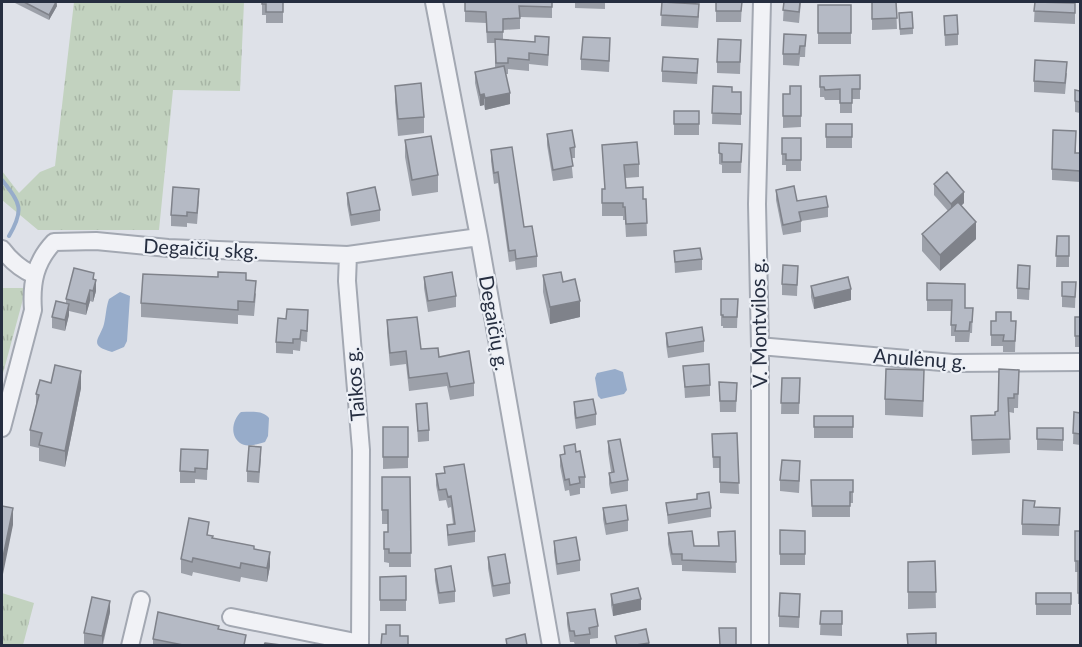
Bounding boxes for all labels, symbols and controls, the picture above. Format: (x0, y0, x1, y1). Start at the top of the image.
street label: Degaičių skg. (143, 233, 259, 263)
street label: V. Montvilos g. (745, 258, 771, 388)
street label: Degaičių g. (475, 273, 515, 372)
street label: Anulėnų g. (873, 343, 968, 373)
street label: Taikos g. (339, 346, 369, 422)

